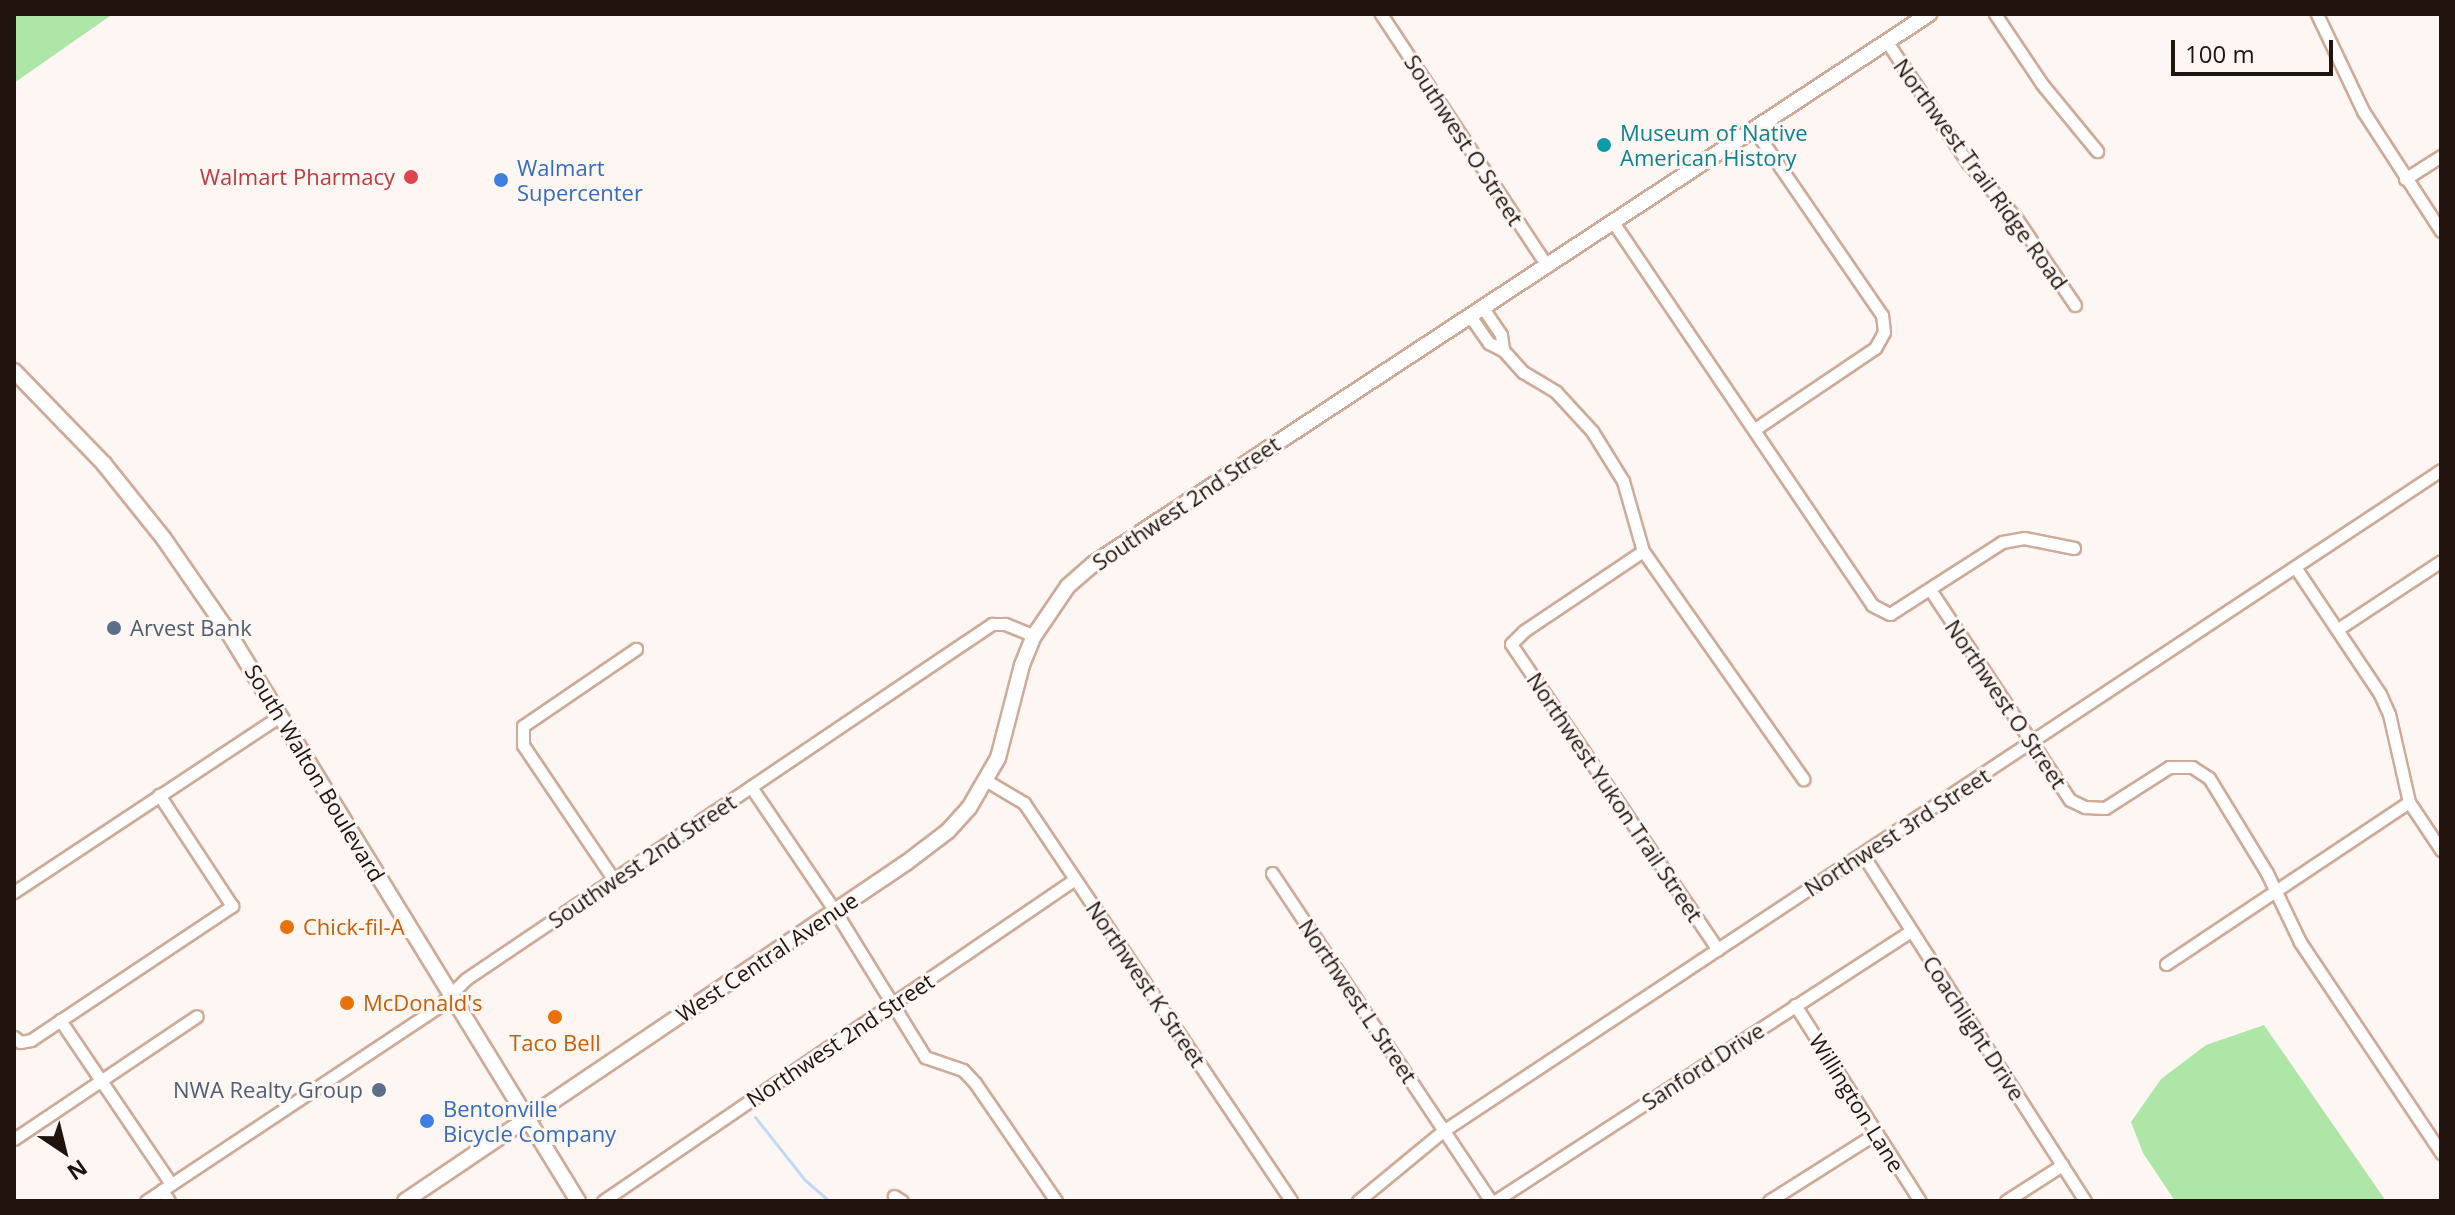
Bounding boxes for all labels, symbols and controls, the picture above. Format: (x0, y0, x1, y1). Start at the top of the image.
scale bar (2175, 24, 2337, 74)
text: 100 m (2185, 37, 2255, 70)
street label: Southwest O Street (1399, 50, 1529, 230)
street label: Northwest Trail Ridge Road (1888, 53, 2074, 295)
place label: Museum of Native American History (1620, 119, 1808, 170)
marker: Museum of Native American History (1595, 136, 1613, 154)
place label: Walmart Supercenter (517, 154, 643, 206)
place label: Walmart Pharmacy (200, 164, 395, 190)
marker: Walmart Pharmacy (402, 168, 420, 186)
marker: Walmart Supercenter (492, 171, 510, 189)
street label: Southwest 2nd Street (1087, 430, 1285, 576)
place label: Arvest Bank (130, 615, 252, 641)
street label: Northwest O Street (1940, 615, 2072, 793)
marker: Arvest Bank (105, 619, 123, 637)
street label: South Walton Boulevard (240, 660, 390, 886)
street label: Northwest Yukon Trail Street (1522, 667, 1708, 927)
street label: Northwest 3rd Street (1799, 762, 1995, 902)
street label: Southwest 2nd Street (543, 788, 741, 934)
street label: West Central Avenue (671, 886, 863, 1028)
street label: Northwest K Street (1081, 896, 1211, 1072)
place label: Chick-fil-A (303, 914, 405, 940)
street label: Northwest L Street (1293, 914, 1423, 1088)
marker: Chick-fil-A (278, 918, 296, 936)
street label: Coachlight Drive (1917, 951, 2031, 1105)
street label: Northwest 2nd Street (741, 967, 939, 1113)
place label: McDonald's (363, 990, 483, 1016)
marker: McDonald's (338, 994, 356, 1012)
marker: Taco Bell (546, 1008, 564, 1026)
street label: Sanford Drive (1637, 1017, 1769, 1115)
street label: Willington Lane (1804, 1029, 1910, 1177)
place label: Taco Bell (509, 1030, 601, 1056)
place label: NWA Realty Group (173, 1077, 363, 1103)
marker: NWA Realty Group (370, 1081, 388, 1099)
place label: Bentonville Bicycle Company (443, 1095, 616, 1146)
north arrow (24, 1111, 104, 1191)
marker: Bentonville Bicycle Company (418, 1112, 436, 1130)
text: N (62, 1153, 94, 1188)

